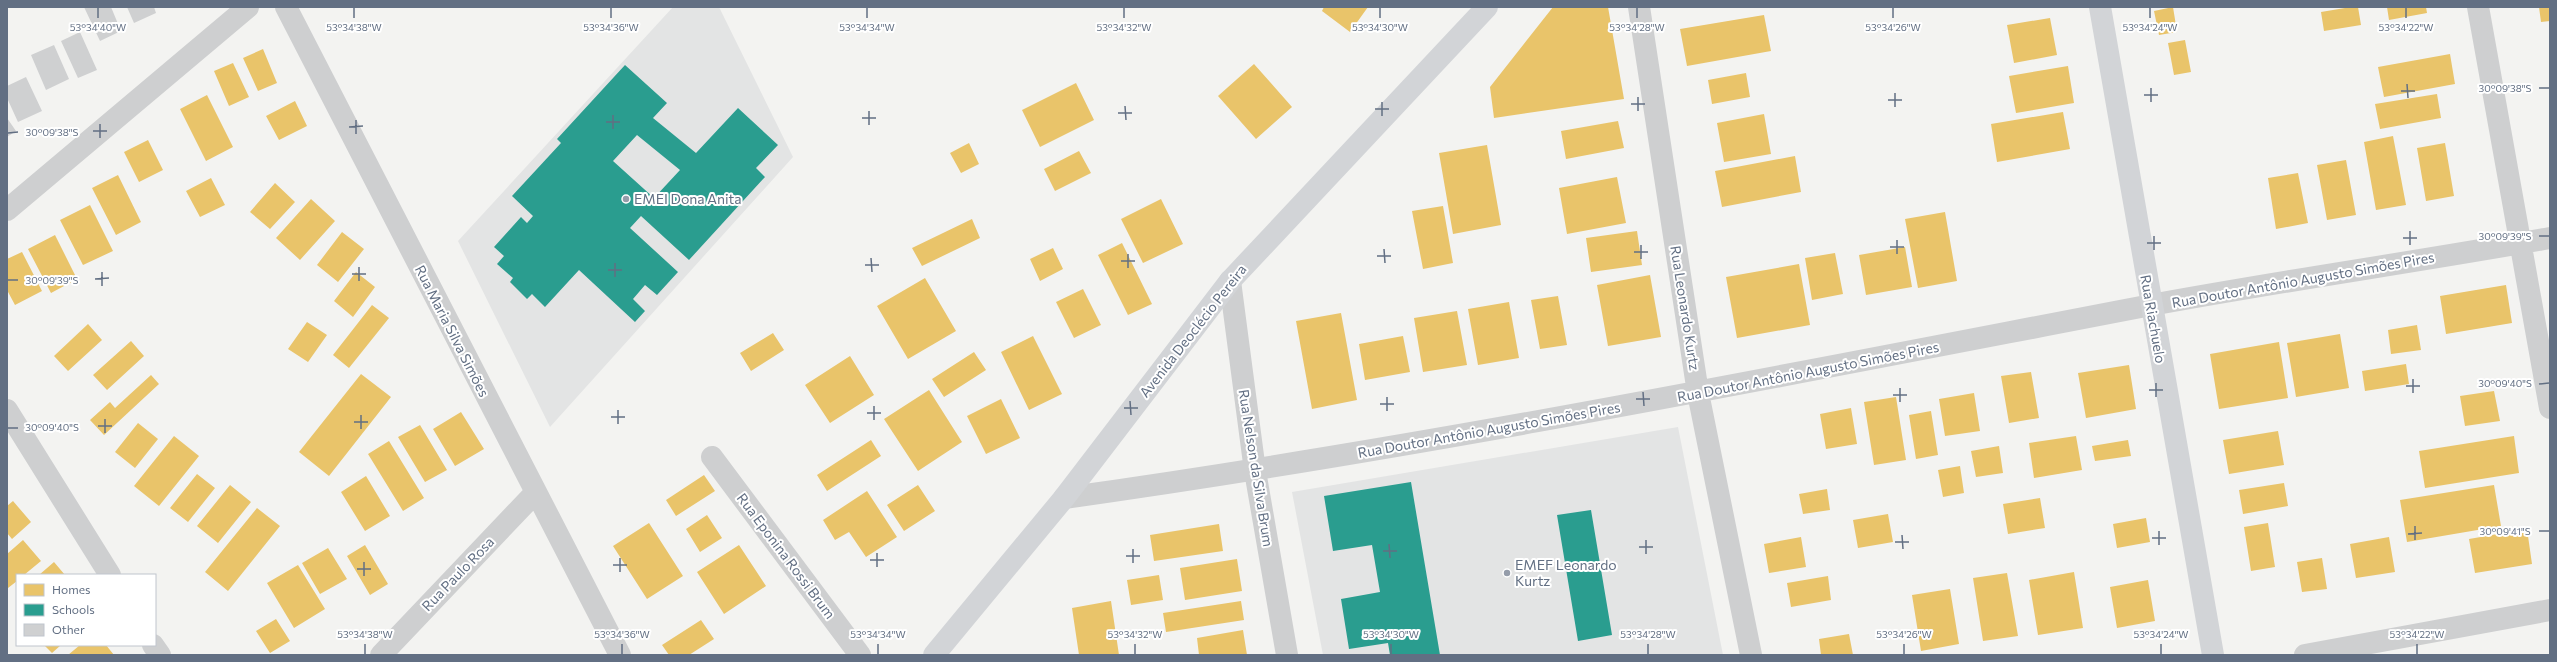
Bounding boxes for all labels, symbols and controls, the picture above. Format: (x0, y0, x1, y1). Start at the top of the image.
text: 53°34'40"W (70, 21, 126, 33)
text: 53°34'38"W (326, 21, 382, 33)
text: 53°34'36"W (583, 21, 639, 33)
text: 53°34'34"W (839, 21, 895, 33)
text: 53°34'32"W (1097, 21, 1152, 33)
text: 53°34'30"W (1352, 21, 1408, 33)
text: 53°34'28"W (1609, 21, 1665, 33)
text: 53°34'26"W (1865, 21, 1921, 33)
text: 53°34'24"W (2122, 21, 2178, 33)
text: 53°34'22"W (2379, 21, 2433, 33)
text: 30°09'38"S (2479, 82, 2532, 94)
text: 30°09'38"S (26, 126, 79, 138)
place label: EMEI Dona Anita (634, 190, 742, 207)
marker: EMEI Dona Anita (621, 194, 631, 204)
text: 30°09'39"S (2479, 230, 2532, 242)
street label: Rua Leonardo Kurtz (1667, 244, 1704, 372)
street label: Rua Doutor Antônio Augusto Simões Pires (2170, 248, 2436, 311)
street label: Avenida Deoclécio Pereira (1136, 261, 1250, 400)
street label: Rua Maria Silva Simões (412, 262, 493, 399)
street label: Rua Riachuelo (2137, 273, 2170, 364)
text: 30°09'39"S (26, 274, 79, 286)
street label: Rua Doutor Antônio Augusto Simões Pires (1676, 338, 1940, 405)
text: 30°09'40"S (2478, 377, 2532, 389)
street label: Rua Nelson da Silva Brum (1236, 388, 1277, 548)
street label: Rua Doutor Antônio Augusto Simões Pires (1356, 398, 1622, 461)
text: 30°09'40"S (25, 421, 79, 433)
street label: Rua Eponina Rossi Brum (734, 490, 839, 622)
text: 30°09'41"S (2479, 525, 2531, 537)
street label: Rua Paulo Rosa (418, 533, 497, 614)
place label: EMEF Leonardo Kurtz (1515, 556, 1617, 589)
marker: EMEF Leonardo Kurtz (1502, 568, 1512, 578)
legend (16, 574, 156, 646)
text: Homes (52, 582, 90, 596)
text: Schools (52, 602, 95, 616)
text: Other (52, 622, 85, 636)
text: 53°34'38"W (337, 628, 393, 640)
text: 53°34'36"W (594, 628, 650, 640)
text: 53°34'34"W (850, 628, 906, 640)
text: 53°34'32"W (1108, 628, 1163, 640)
text: 53°34'30"W (1363, 628, 1419, 640)
text: 53°34'28"W (1620, 628, 1676, 640)
text: 53°34'26"W (1876, 628, 1932, 640)
text: 53°34'24"W (2133, 628, 2189, 640)
text: 53°34'22"W (2390, 628, 2444, 640)

